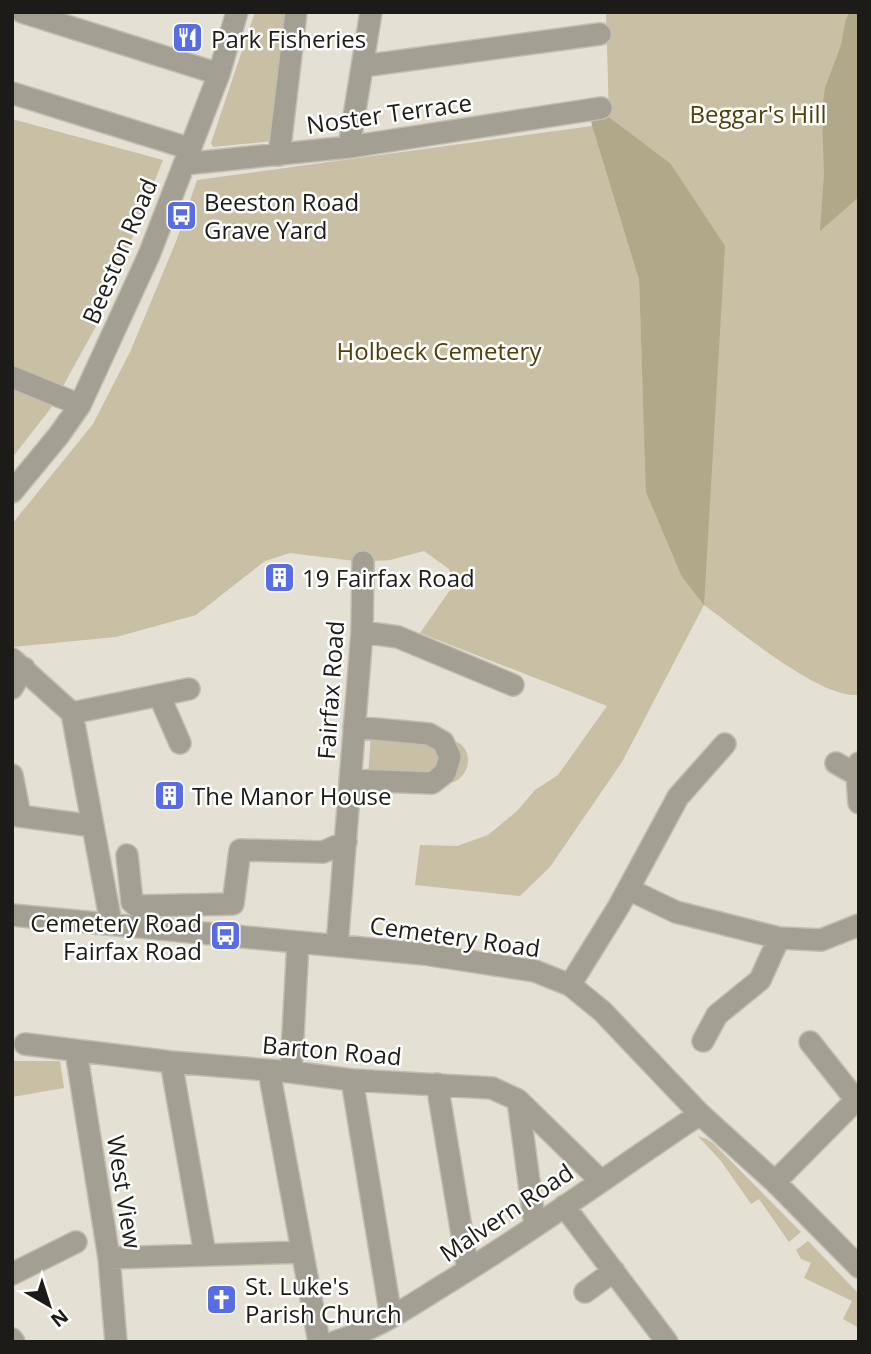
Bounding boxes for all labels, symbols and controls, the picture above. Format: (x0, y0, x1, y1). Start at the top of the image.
restaurant icon: Park Fisheries (171, 21, 205, 55)
place label: Park Fisheries (211, 22, 366, 55)
street label: Noster Terrace (304, 85, 474, 141)
park label: Beggar's Hill (690, 97, 827, 130)
street label: Beeston Road (74, 173, 164, 329)
place label: Beeston Road Grave Yard (204, 185, 359, 246)
bus stop icon: Beeston Road Grave Yard (164, 198, 198, 232)
park label: Holbeck Cemetery (337, 334, 542, 367)
building icon: 19 Fairfax Road (262, 560, 296, 594)
place label: 19 Fairfax Road (302, 561, 475, 594)
street label: Fairfax Road (309, 619, 351, 761)
building icon: The Manor House (152, 778, 186, 812)
place label: The Manor House (192, 779, 392, 812)
place label: Cemetery Road Fairfax Road (30, 906, 202, 967)
street label: Cemetery Road (368, 908, 542, 964)
bus stop icon: Cemetery Road Fairfax Road (208, 919, 242, 953)
street label: Barton Road (261, 1027, 403, 1073)
street label: West View (100, 1133, 150, 1251)
street label: Malvern Road (433, 1155, 579, 1269)
place label: St. Luke's Parish Church (245, 1269, 402, 1330)
north arrow (14, 1270, 84, 1340)
church icon: St. Luke's Parish Church (205, 1282, 239, 1316)
text: N (46, 1303, 74, 1333)

